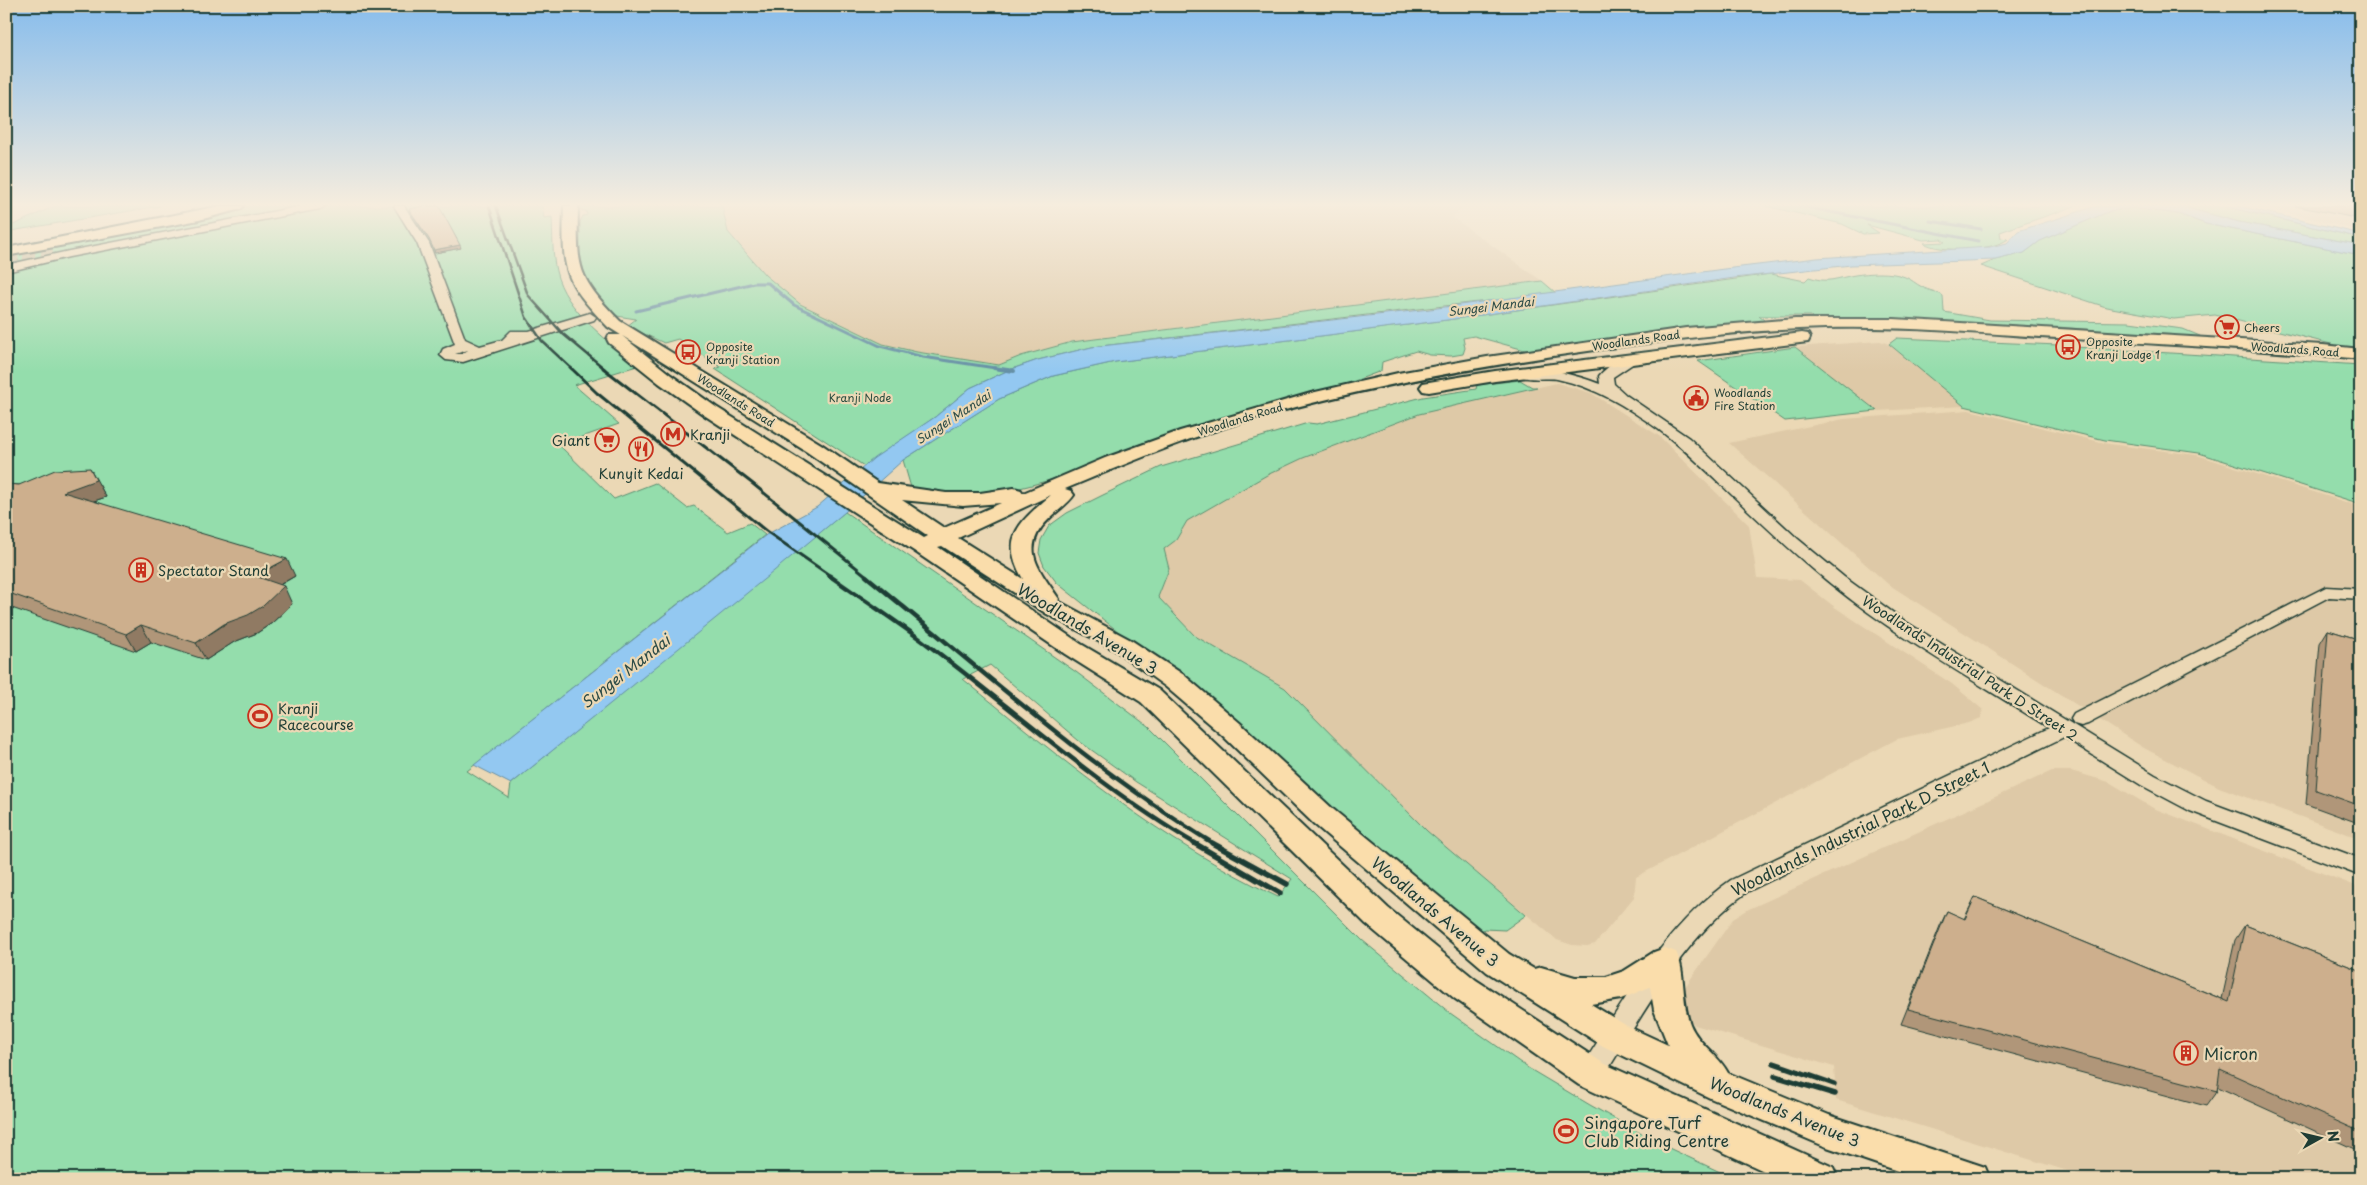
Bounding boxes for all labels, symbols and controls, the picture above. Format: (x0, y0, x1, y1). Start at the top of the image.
water label: Sungei Mandai (1447, 291, 1537, 320)
supermarket icon: Cheers (2214, 314, 2240, 340)
place label: Cheers (2244, 319, 2280, 336)
street label: Woodlands Road (1591, 325, 1682, 355)
place label: Opposite Kranji Lodge 1 (2086, 333, 2160, 363)
bus stop icon: Opposite Kranji Lodge 1 (2055, 334, 2081, 360)
street label: Woodlands Road (2250, 337, 2340, 361)
place label: Opposite Kranji Station (706, 338, 780, 368)
bus stop icon: Opposite Kranji Station (675, 339, 701, 365)
street label: Woodlands Road (694, 369, 779, 431)
place label: Woodlands Fire Station (1714, 384, 1775, 414)
water label: Sungei Mandai (912, 385, 996, 448)
public building icon: Woodlands Fire Station (1683, 385, 1709, 411)
park label: Kranji Node (829, 389, 891, 406)
street label: Woodlands Road (1195, 398, 1285, 440)
metro station icon: Kranji (660, 421, 686, 447)
place label: Kranji (690, 424, 730, 445)
supermarket icon: Giant (594, 427, 620, 453)
place label: Giant (552, 430, 590, 451)
restaurant icon: Kunyit Kedai (628, 436, 654, 462)
place label: Kunyit Kedai (599, 463, 683, 484)
building icon: Spectator Stand (128, 557, 154, 583)
place label: Spectator Stand (158, 560, 269, 581)
street label: Woodlands Avenue 3 (1013, 576, 1163, 680)
street label: Woodlands Industrial Park D Street 2 (1858, 590, 2082, 746)
water label: Sungei Mandai (575, 627, 677, 713)
place label: Kranji Racecourse (278, 698, 354, 735)
sports icon: Kranji Racecourse (247, 703, 273, 729)
street label: Woodlands Industrial Park D Street 1 (1727, 755, 1993, 901)
street label: Woodlands Avenue 3 (1367, 850, 1505, 972)
building icon: Micron (2173, 1040, 2199, 1066)
place label: Micron (2204, 1041, 2258, 1065)
street label: Woodlands Avenue 3 (1706, 1070, 1864, 1152)
place label: Singapore Turf Club Riding Centre (1584, 1110, 1729, 1152)
north arrow (2294, 1112, 2344, 1162)
sports icon: Singapore Turf Club Riding Centre (1553, 1118, 1579, 1144)
text: N (2322, 1129, 2345, 1143)

